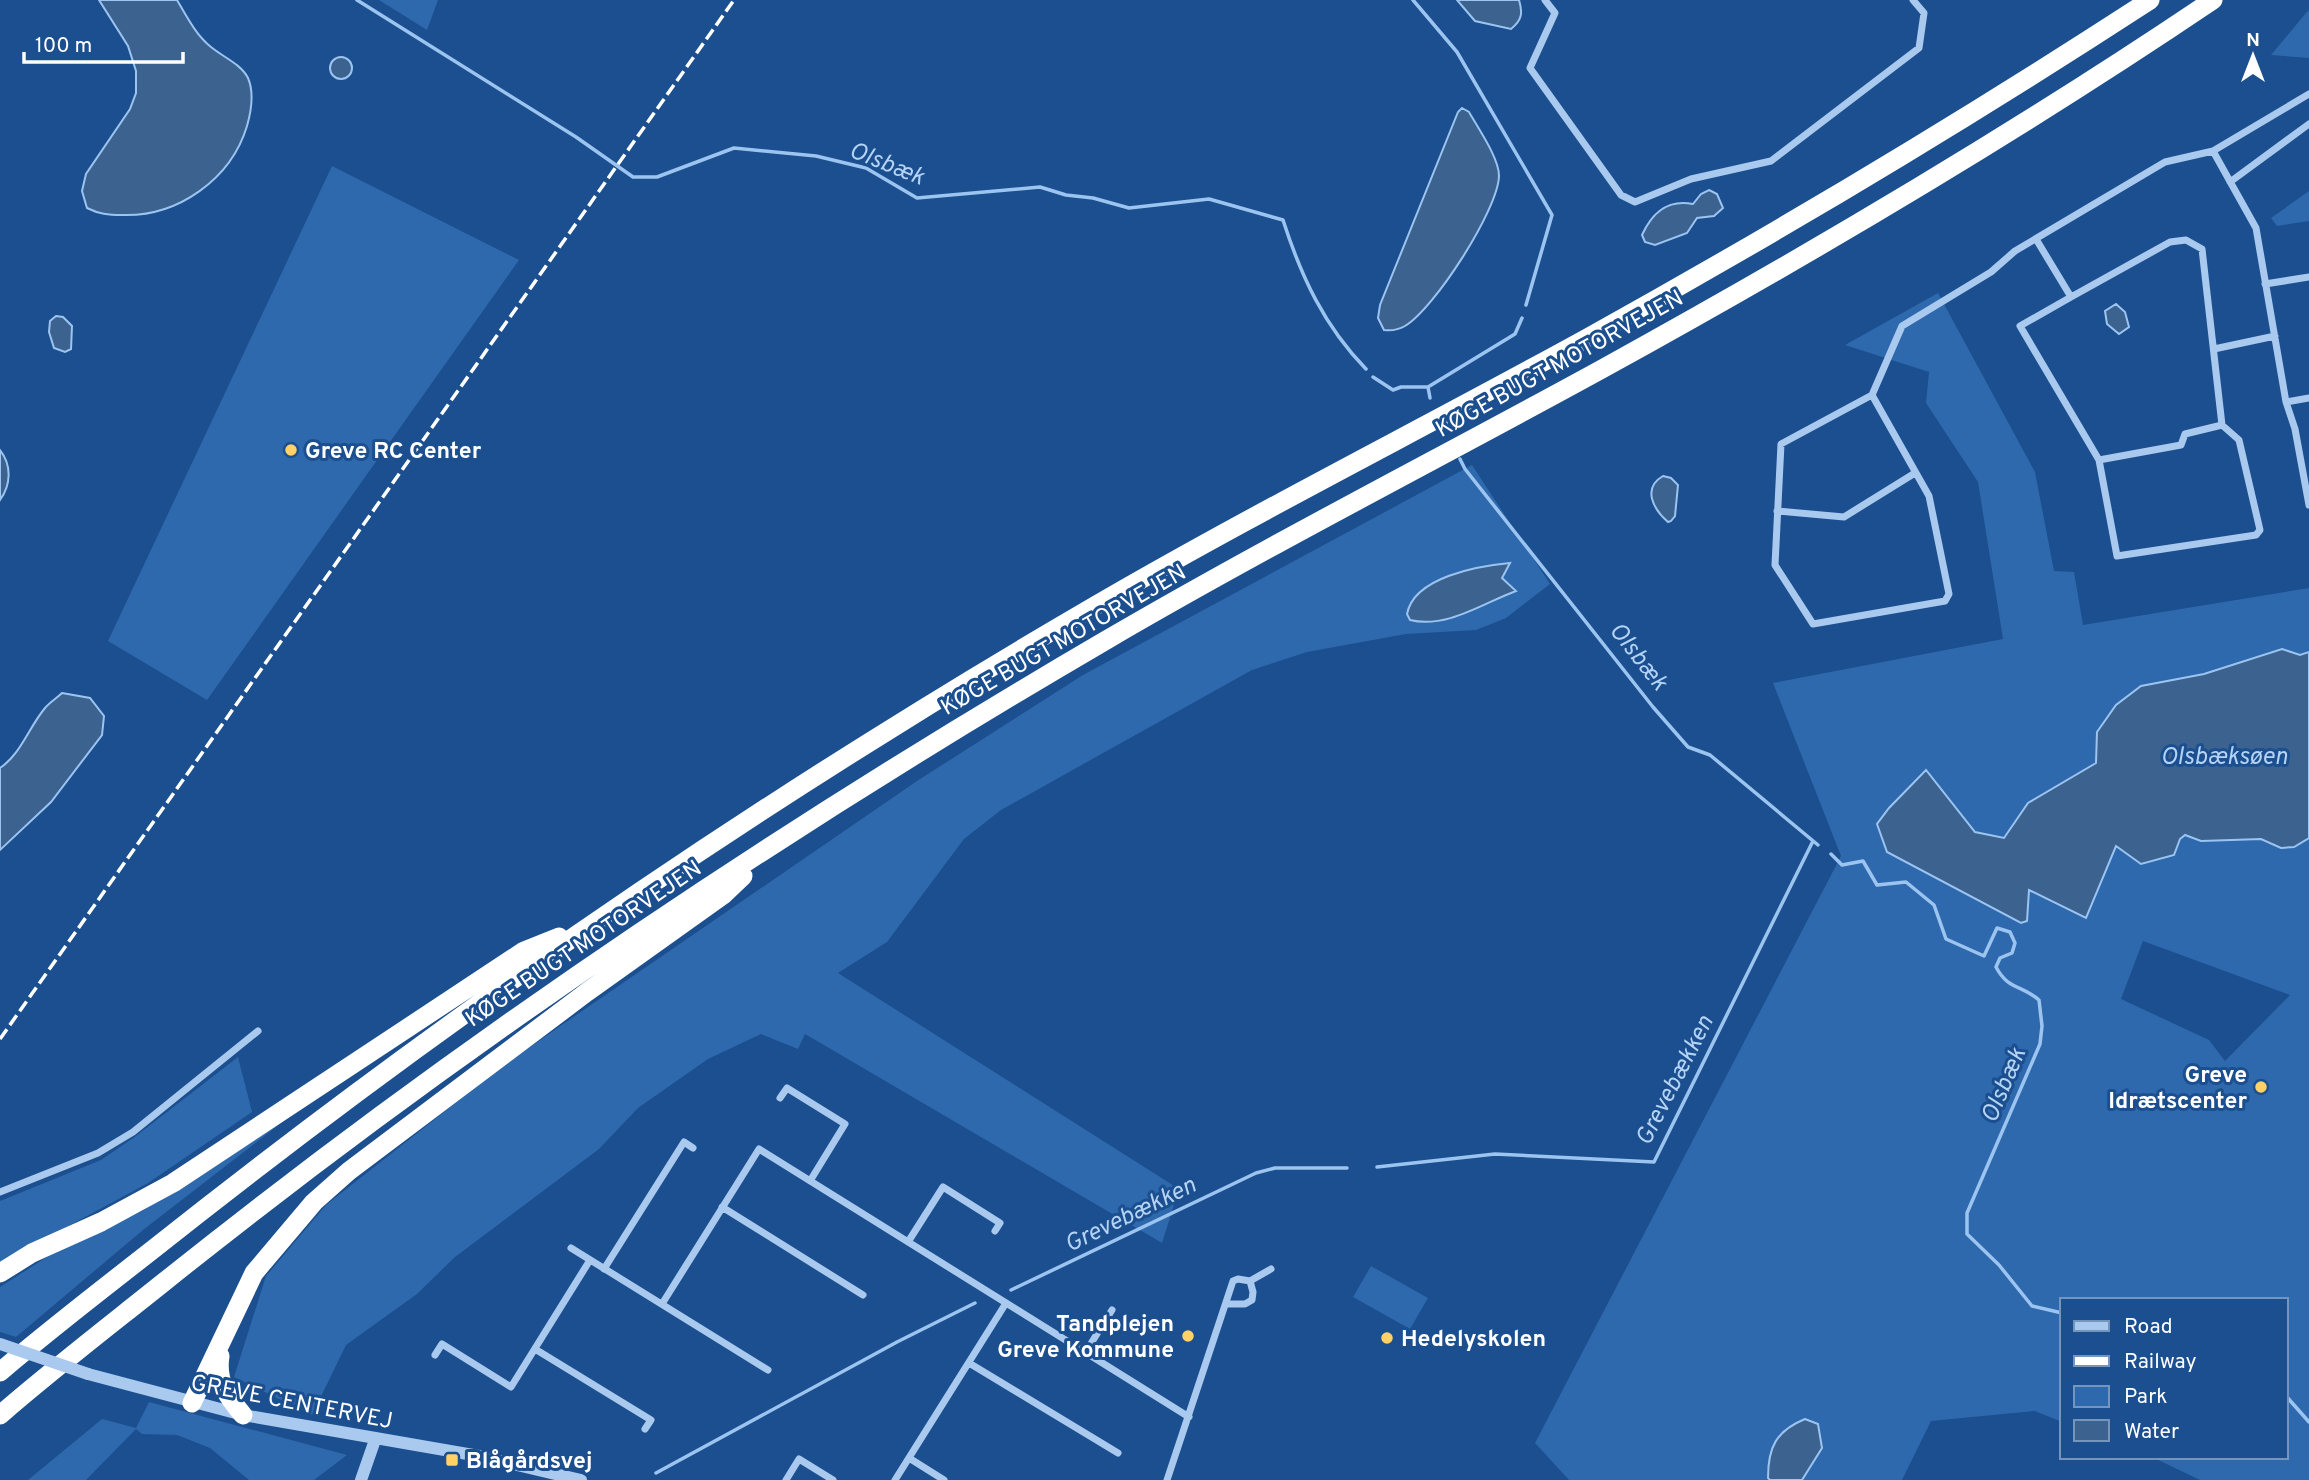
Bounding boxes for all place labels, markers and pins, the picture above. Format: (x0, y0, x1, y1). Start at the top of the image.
place label: Greve RC Center (305, 438, 482, 467)
marker: Greve RC Center (283, 442, 299, 458)
place label: Greve Idrætscenter (2108, 1062, 2247, 1117)
marker: Greve Idrætscenter (2253, 1079, 2269, 1095)
place label: Tandplejen Greve Kommune (997, 1311, 1174, 1366)
place label: Hedelyskolen (1401, 1326, 1546, 1355)
marker: Tandplejen Greve Kommune (1180, 1328, 1196, 1344)
marker: Hedelyskolen (1379, 1330, 1395, 1346)
place label: Blågårdsvej (466, 1448, 592, 1477)
marker: Blågårdsvej (444, 1452, 460, 1468)

